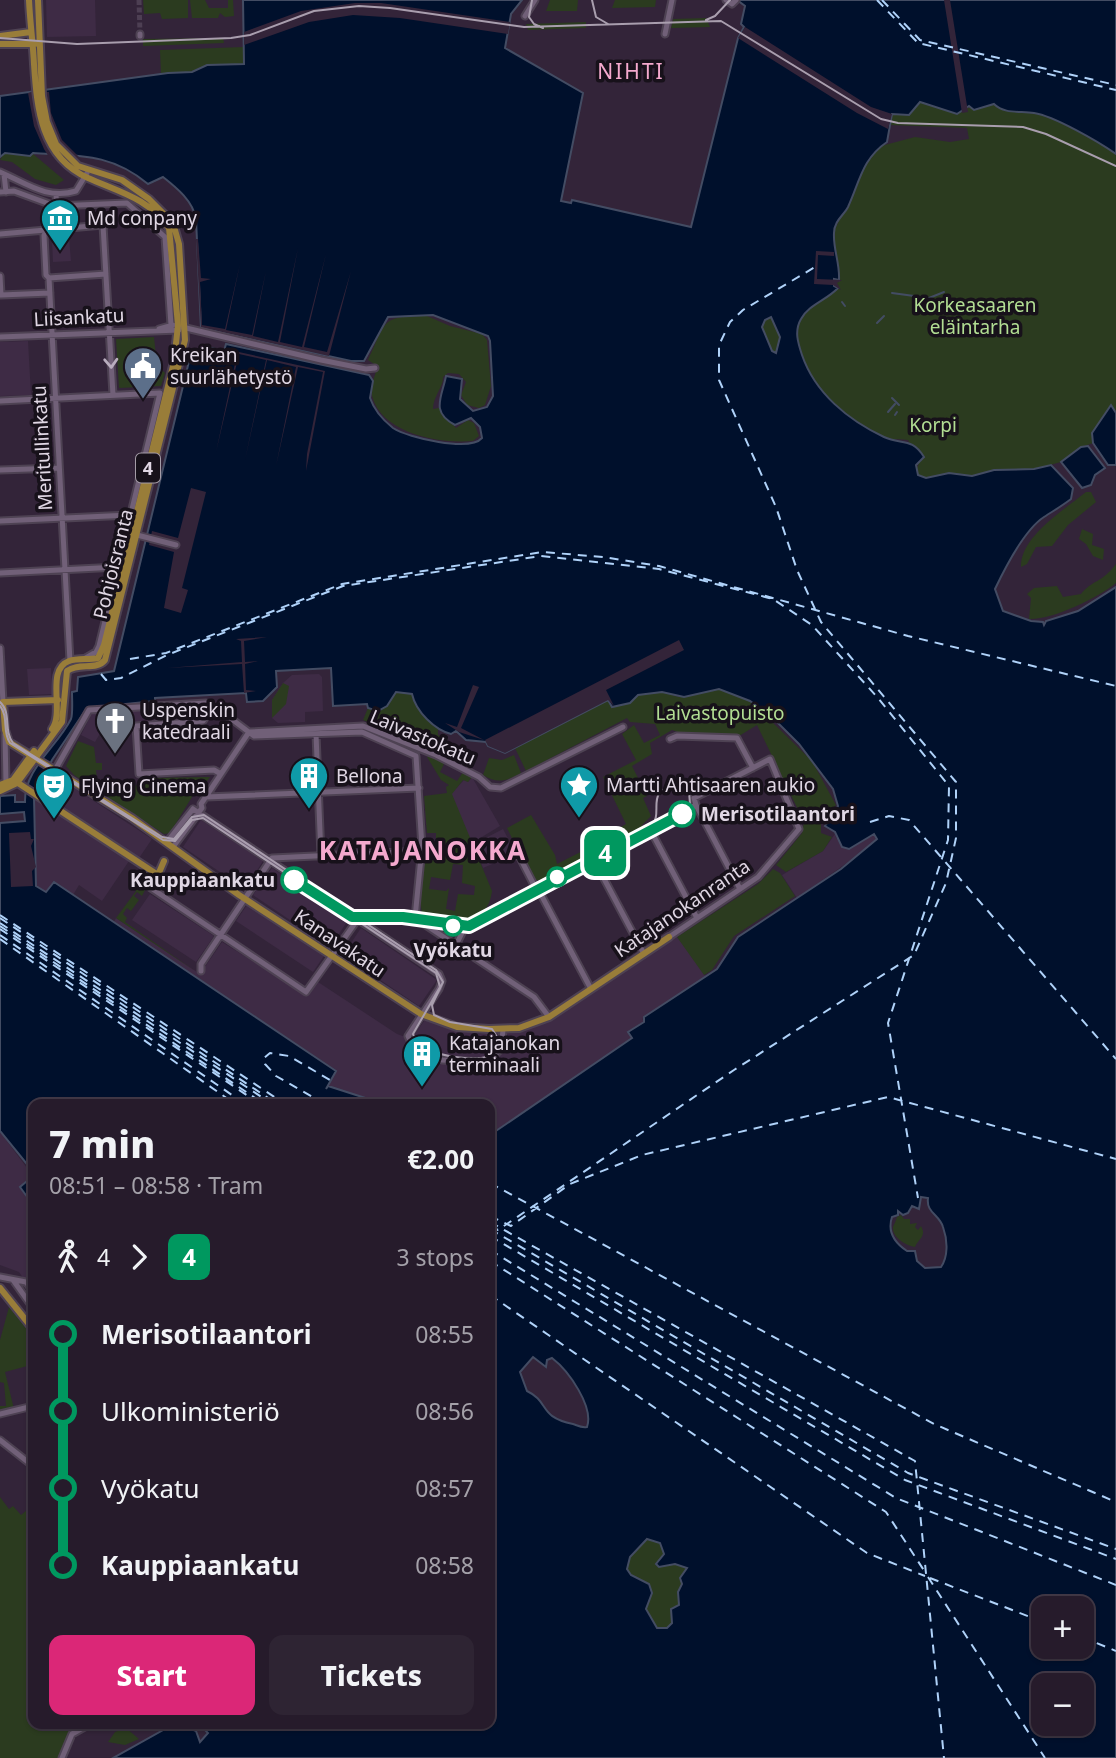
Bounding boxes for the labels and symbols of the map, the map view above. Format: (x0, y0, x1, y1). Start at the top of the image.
district label: NIHTI (597, 57, 665, 85)
museum icon: Md conpany (39, 197, 81, 252)
place label: Md conpany (87, 205, 197, 231)
park label: Korkeasaaren eläintarha (914, 292, 1036, 340)
street label: Liisankatu (33, 302, 125, 332)
place label: Kreikan suurlähetystö (170, 342, 292, 390)
public building icon: Kreikan suurlähetystö (122, 345, 164, 400)
one-way arrow (103, 358, 118, 369)
street label: Meritullinkatu (26, 385, 58, 511)
park label: Korpi (909, 412, 957, 438)
road number: 4 (136, 454, 160, 482)
street label: Pohjoisranta (87, 506, 139, 622)
place label: Uspenskin katedraali (142, 697, 235, 745)
church icon: Uspenskin katedraali (94, 700, 136, 755)
park label: Laivastopuisto (655, 700, 785, 726)
street label: Laivastokatu (366, 703, 480, 771)
building icon: Bellona (288, 755, 330, 810)
place label: Bellona (336, 763, 403, 789)
place icon: Martti Ahtisaaren aukio (558, 764, 600, 819)
theatre icon: Flying Cinema (33, 765, 75, 820)
place label: Martti Ahtisaaren aukio (606, 772, 815, 798)
place label: Flying Cinema (81, 773, 207, 799)
marker: Merisotilaantori (669, 801, 695, 827)
place label: Merisotilaantori (701, 801, 855, 827)
line badge: 4 (582, 830, 628, 876)
district label: KATAJANOKKA (319, 832, 527, 868)
street label: Katajanokanranta (609, 853, 755, 963)
place label: Kauppiaankatu (130, 867, 275, 893)
marker: Kauppiaankatu (281, 867, 307, 893)
unlabelled marker (547, 867, 567, 887)
street label: Kanavakatu (289, 903, 391, 983)
marker: Vyökatu (443, 916, 463, 936)
place label: Vyökatu (414, 937, 492, 963)
place label: Katajanokan terminaali (449, 1030, 560, 1078)
building icon: Katajanokan terminaali (401, 1033, 443, 1088)

